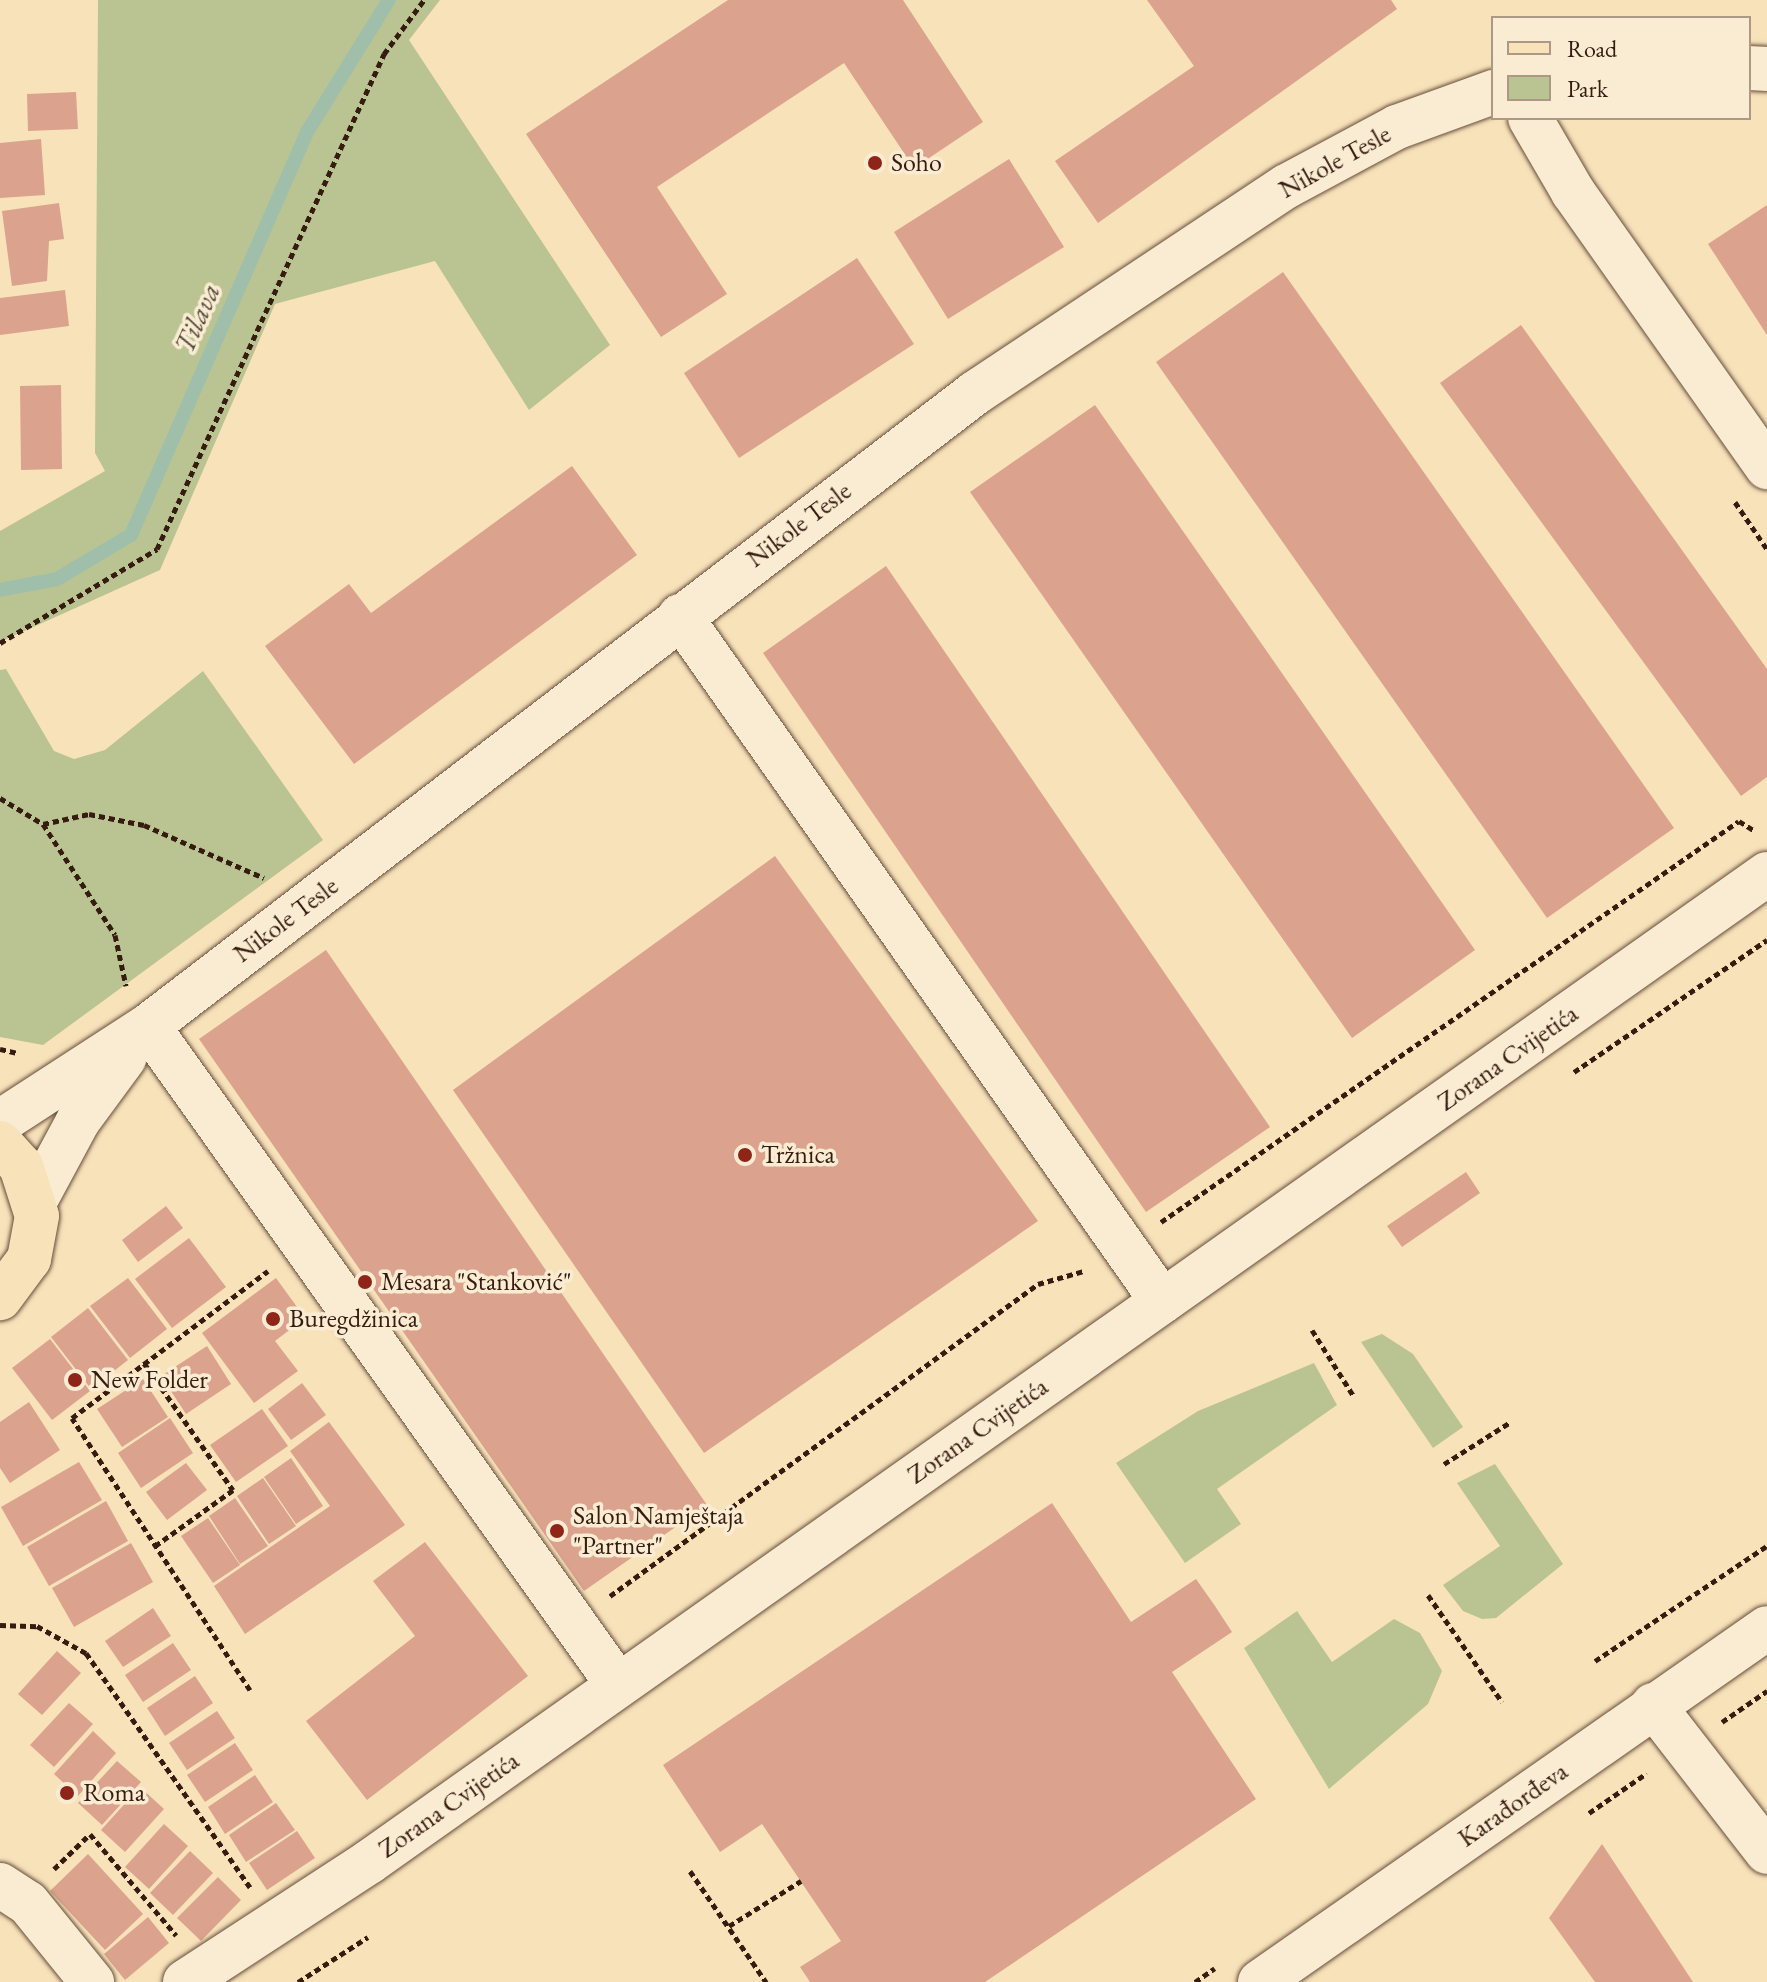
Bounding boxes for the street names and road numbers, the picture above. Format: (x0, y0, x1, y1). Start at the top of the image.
street label: Nikole Tesle (1274, 119, 1396, 205)
street label: Nikole Tesle (741, 476, 857, 574)
street label: Nikole Tesle (228, 871, 344, 969)
street label: Zorana Cvijetića (1432, 998, 1584, 1118)
street label: Zorana Cvijetića (902, 1371, 1054, 1491)
street label: Zorana Cvijetića (373, 1745, 525, 1865)
street label: Karađorđeva (1452, 1756, 1574, 1854)

